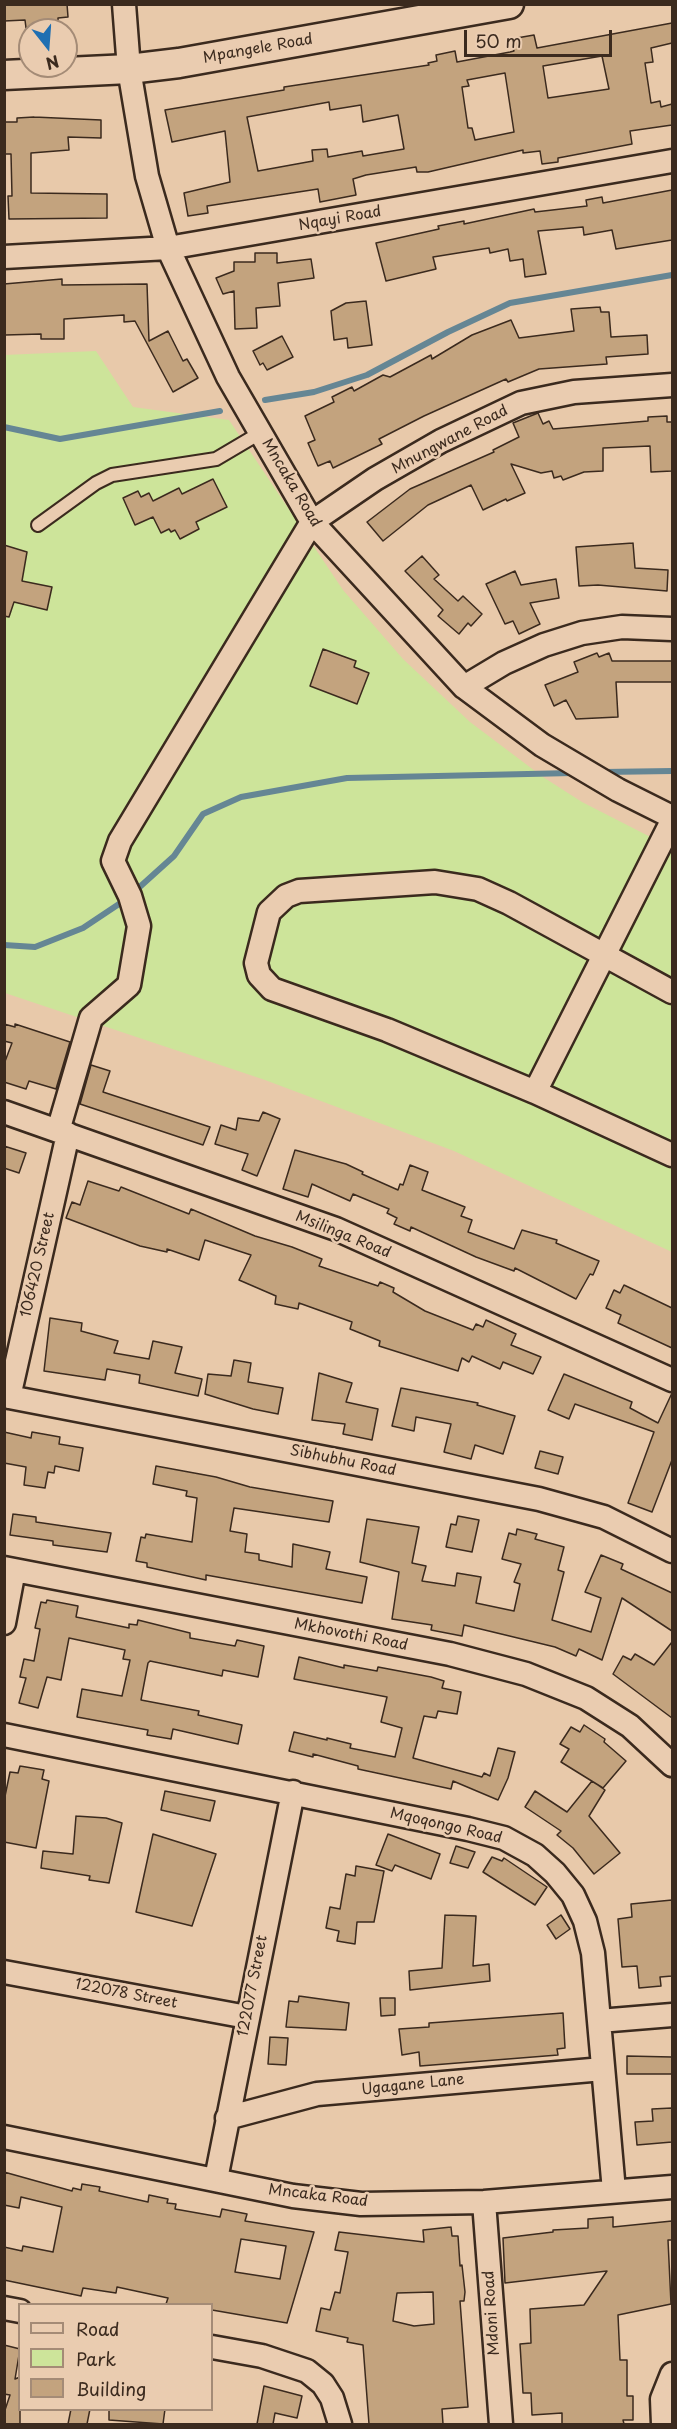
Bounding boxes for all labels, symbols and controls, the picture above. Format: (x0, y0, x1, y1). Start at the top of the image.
north arrow (18, 18, 78, 78)
scale bar (467, 18, 616, 56)
text: 50 m (475, 27, 522, 54)
street label: Mpangele Road (202, 30, 314, 68)
text: N (43, 50, 62, 77)
street label: Nqayi Road (297, 203, 383, 235)
street label: Mnungwane Road (389, 402, 511, 478)
street label: Mncaka Road (257, 435, 325, 531)
street label: Msilinga Road (293, 1208, 393, 1262)
street label: 106420 Street (17, 1211, 59, 1319)
street label: Sibhubhu Road (288, 1442, 398, 1480)
street label: Mkhovothi Road (293, 1615, 409, 1655)
street label: Mqoqongo Road (388, 1804, 504, 1848)
street label: 122077 Street (234, 1934, 272, 2038)
street label: 122078 Street (73, 1975, 179, 2013)
street label: Ugagane Lane (361, 2071, 465, 2099)
street label: Mncaka Road (267, 2181, 369, 2211)
street label: Mdoni Road (480, 2270, 504, 2356)
legend (18, 2303, 213, 2411)
text: Road (76, 2315, 120, 2342)
text: Park (76, 2345, 116, 2372)
text: Building (76, 2375, 146, 2402)

